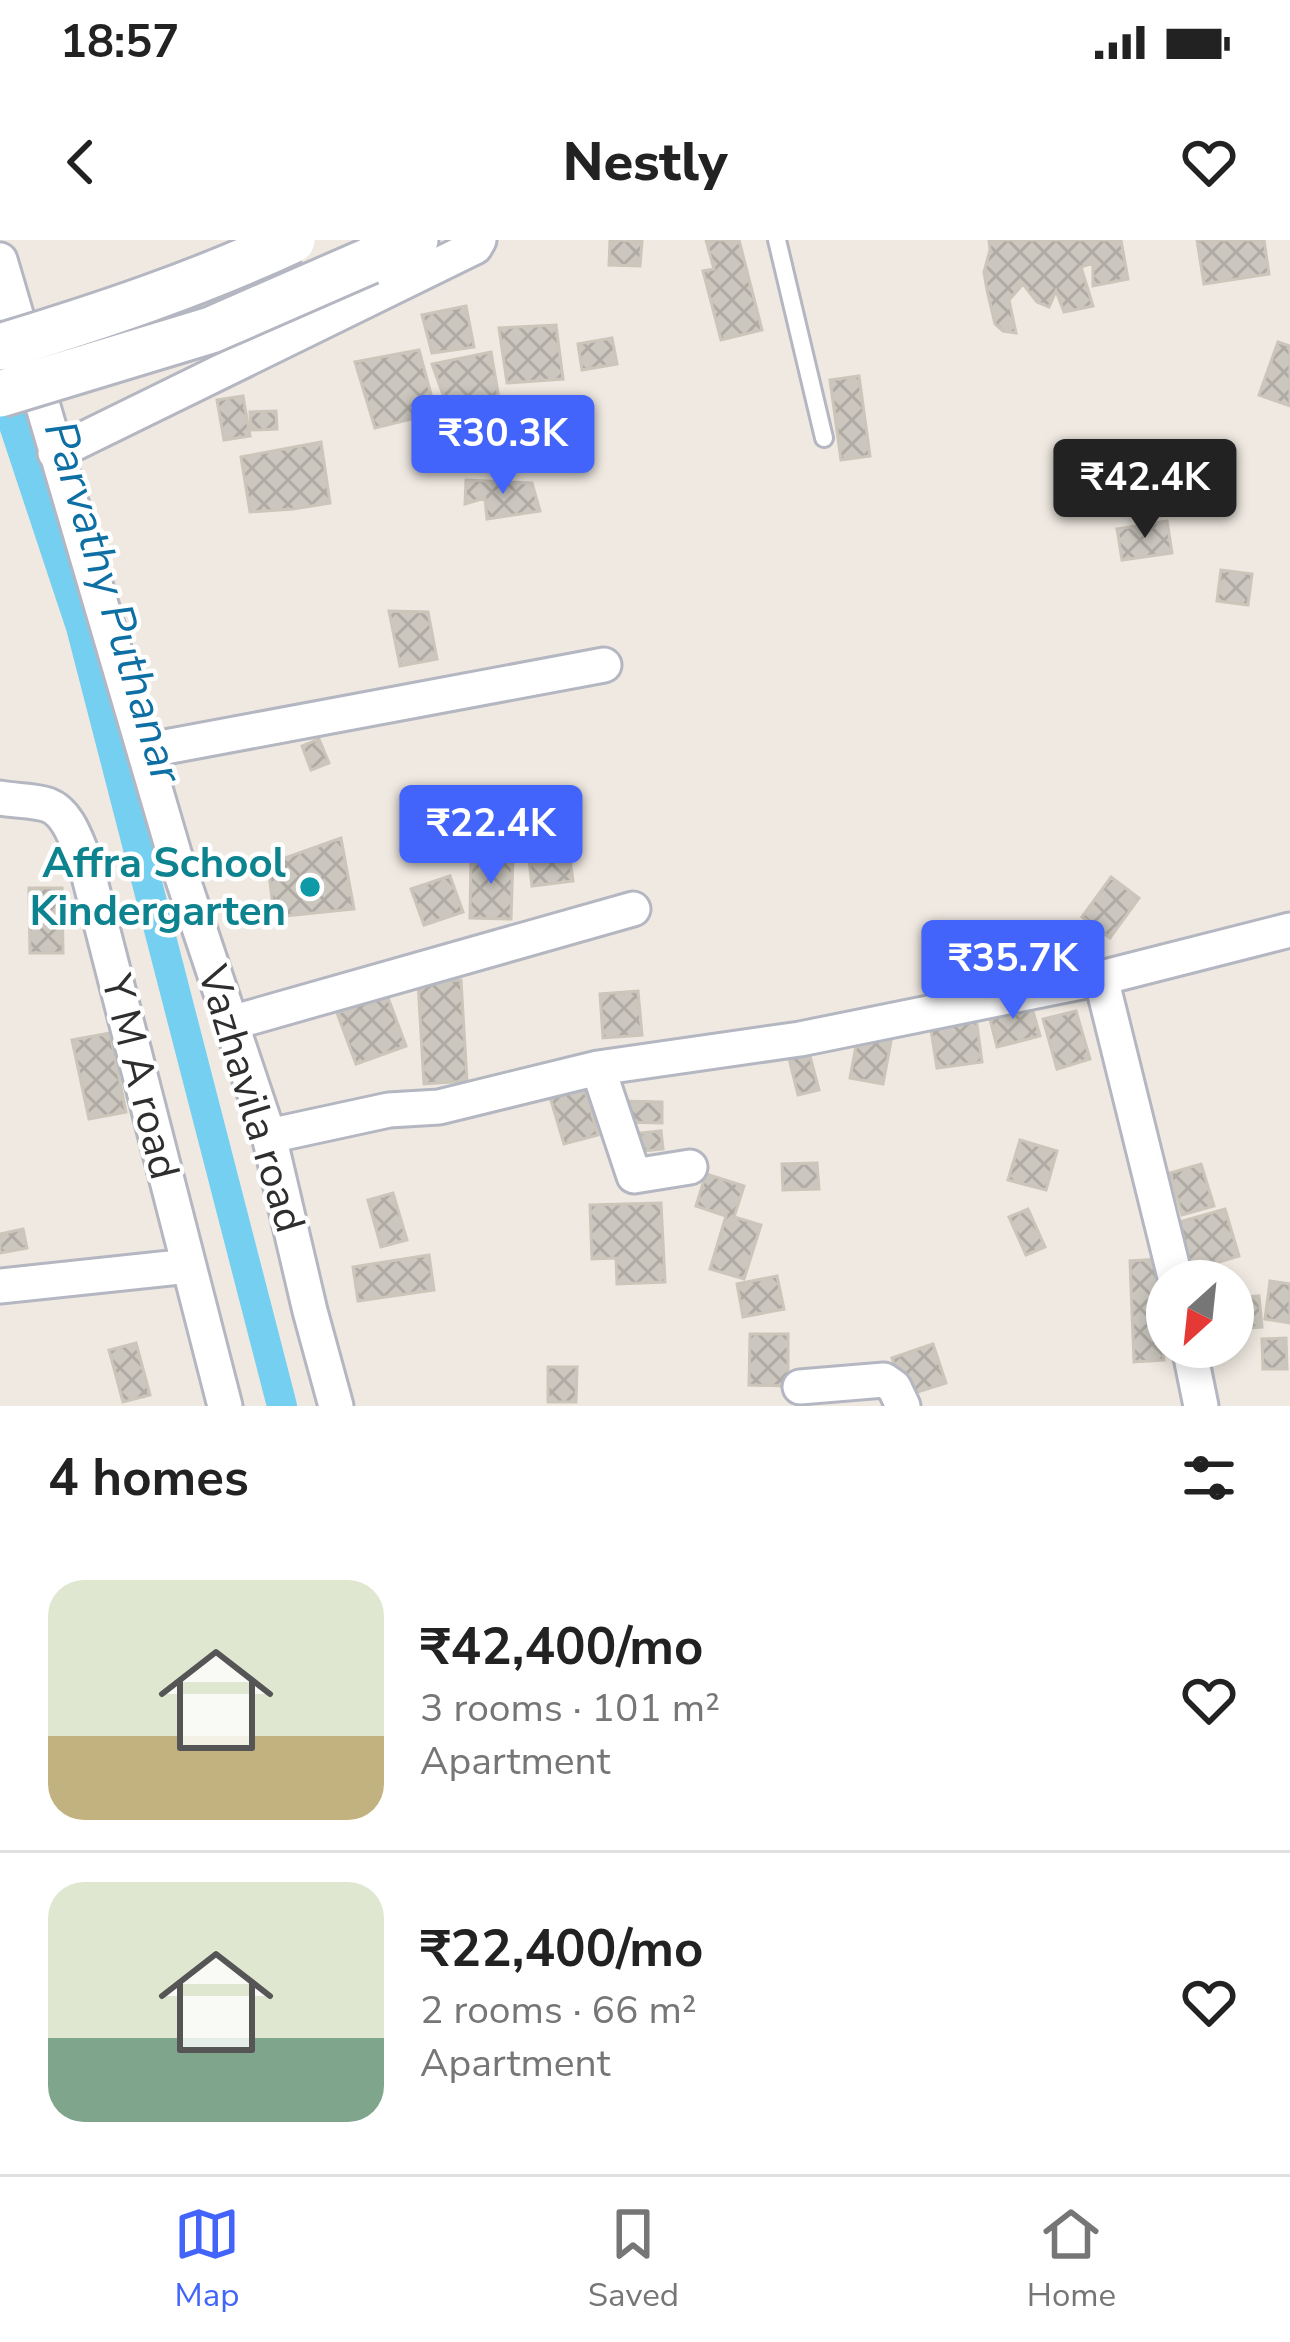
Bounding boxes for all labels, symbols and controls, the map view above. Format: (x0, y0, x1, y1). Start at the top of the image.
text: 18:57 (60, 12, 179, 73)
text: Nestly (563, 125, 727, 199)
icon: back (48, 129, 114, 195)
icon: heart (1176, 129, 1242, 195)
pin: ₹30.3K (405, 395, 601, 497)
text: ₹30.3K (438, 407, 568, 460)
water label: Parvathy Puthanar (29, 414, 198, 792)
pin: ₹42.4K (1047, 439, 1243, 541)
text: ₹42.4K (1080, 451, 1210, 504)
pin: ₹22.4K (393, 785, 589, 887)
text: ₹22.4K (426, 797, 556, 850)
place label: Affra School Kindergarten (30, 835, 286, 940)
marker: Affra School Kindergarten (297, 874, 323, 900)
pin: ₹35.7K (915, 920, 1111, 1022)
text: ₹35.7K (948, 932, 1078, 985)
street label: Vazhavila road (183, 958, 319, 1239)
street label: Y M A road (87, 968, 193, 1185)
north arrow (1146, 1260, 1254, 1368)
map controls (1146, 1260, 1254, 1368)
text: 4 homes (48, 1443, 249, 1513)
icon: filters (1176, 1445, 1242, 1511)
text: ₹42,400/mo (420, 1612, 703, 1682)
icon: home (144, 1628, 288, 1772)
icon: heart (1176, 1667, 1242, 1733)
text: 3 rooms · 101 m² (420, 1682, 720, 1735)
text: Apartment (420, 1735, 610, 1788)
text: ₹22,400/mo (420, 1914, 703, 1984)
icon: home (144, 1930, 288, 2074)
icon: heart (1176, 1969, 1242, 2035)
text: 2 rooms · 66 m² (420, 1984, 697, 2037)
text: Apartment (420, 2037, 610, 2090)
tab: Map (174, 2201, 240, 2318)
tab: Saved (588, 2201, 679, 2318)
tab: Home (1027, 2201, 1116, 2318)

